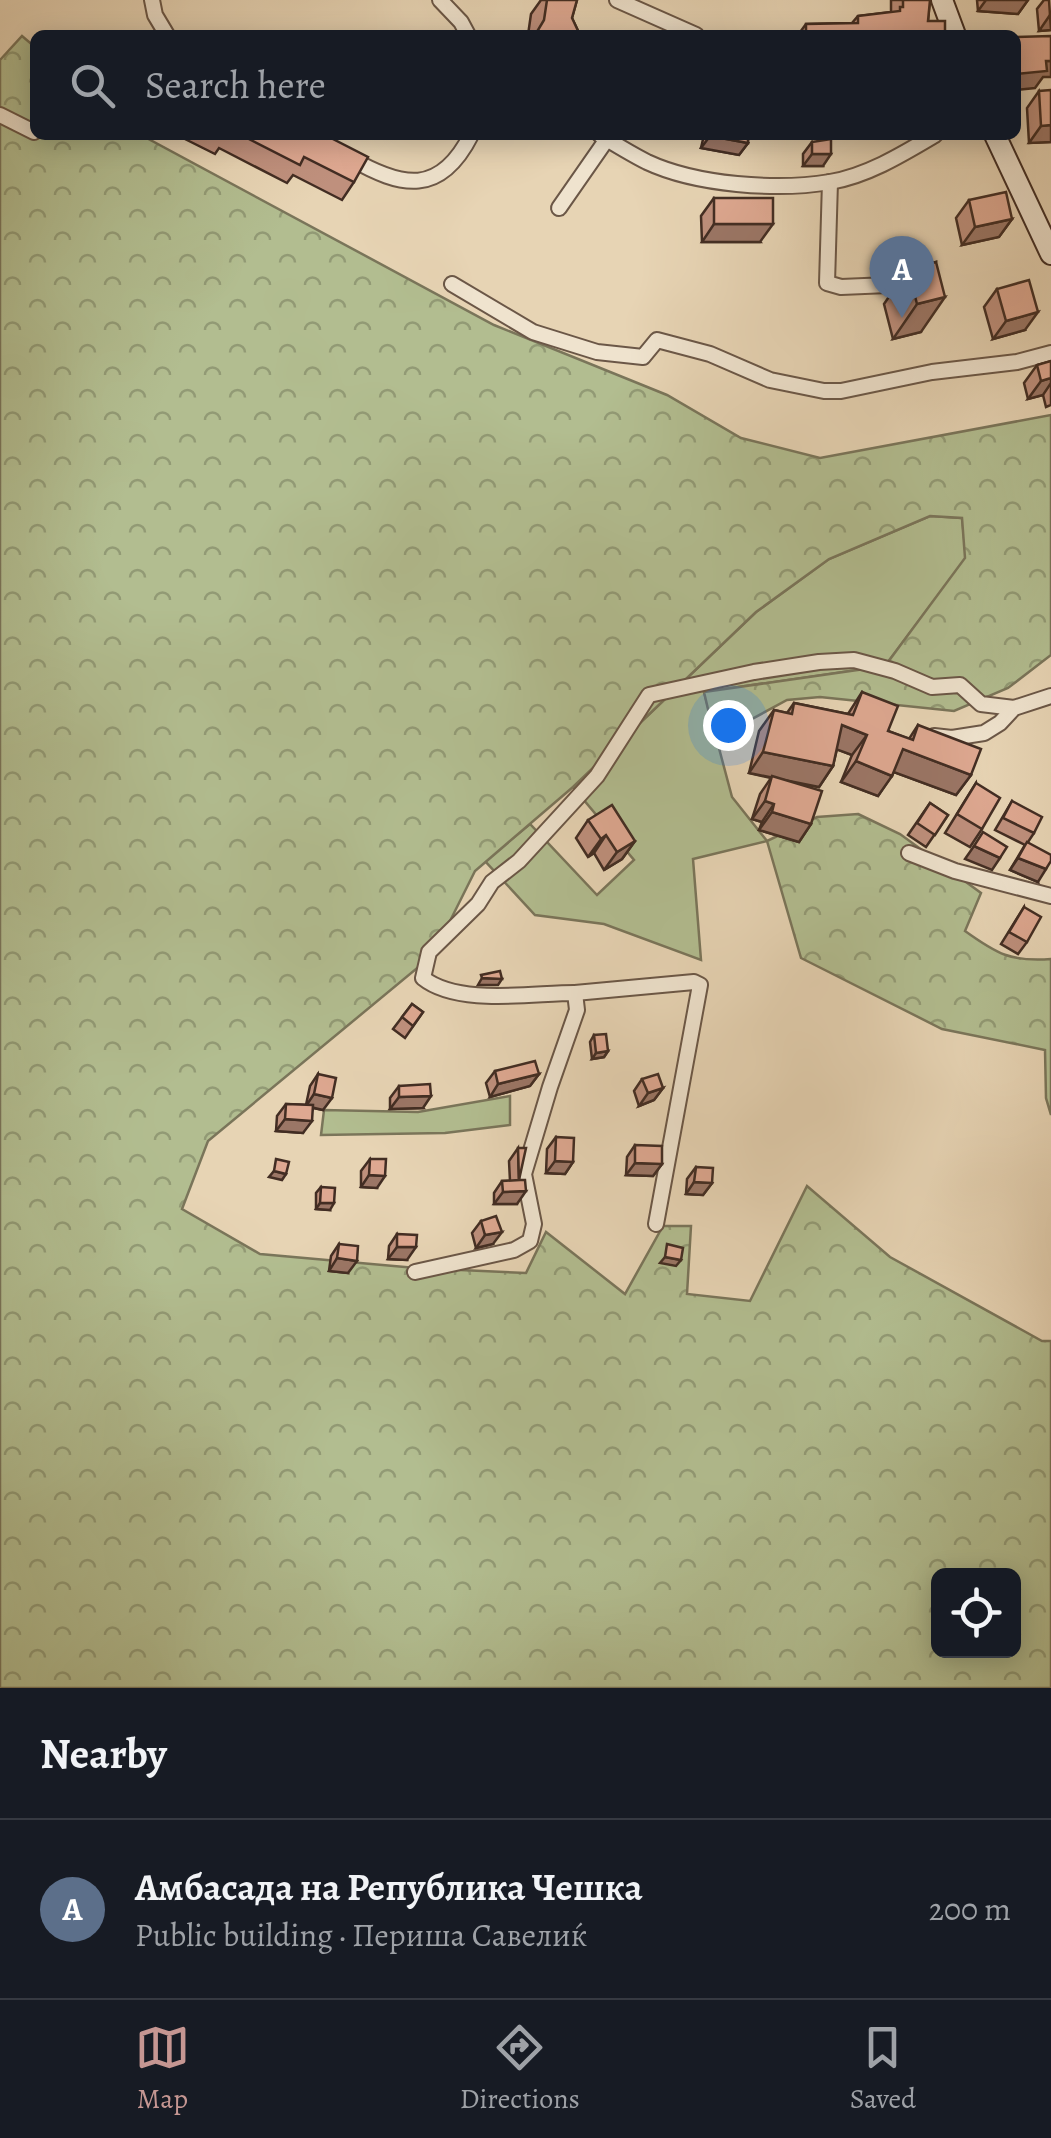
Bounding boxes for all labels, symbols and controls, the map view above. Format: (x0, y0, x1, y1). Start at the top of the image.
search box (30, 30, 1021, 140)
icon: search (65, 58, 120, 113)
text: Search here (145, 59, 326, 111)
pin: A (870, 236, 934, 318)
your location (703, 700, 754, 751)
map controls (931, 1568, 1021, 1658)
button: locate (931, 1568, 1021, 1658)
text: Nearby (40, 1725, 167, 1782)
text: Амбасада на Република Чешка (135, 1861, 642, 1913)
text: A (62, 1887, 83, 1931)
text: 200 m (929, 1887, 1011, 1931)
text: Public building · Периша Савелиќ (135, 1913, 587, 1957)
tab: Map (135, 2020, 190, 2118)
tab: Directions (460, 2020, 580, 2118)
tab: Saved (850, 2020, 916, 2118)

